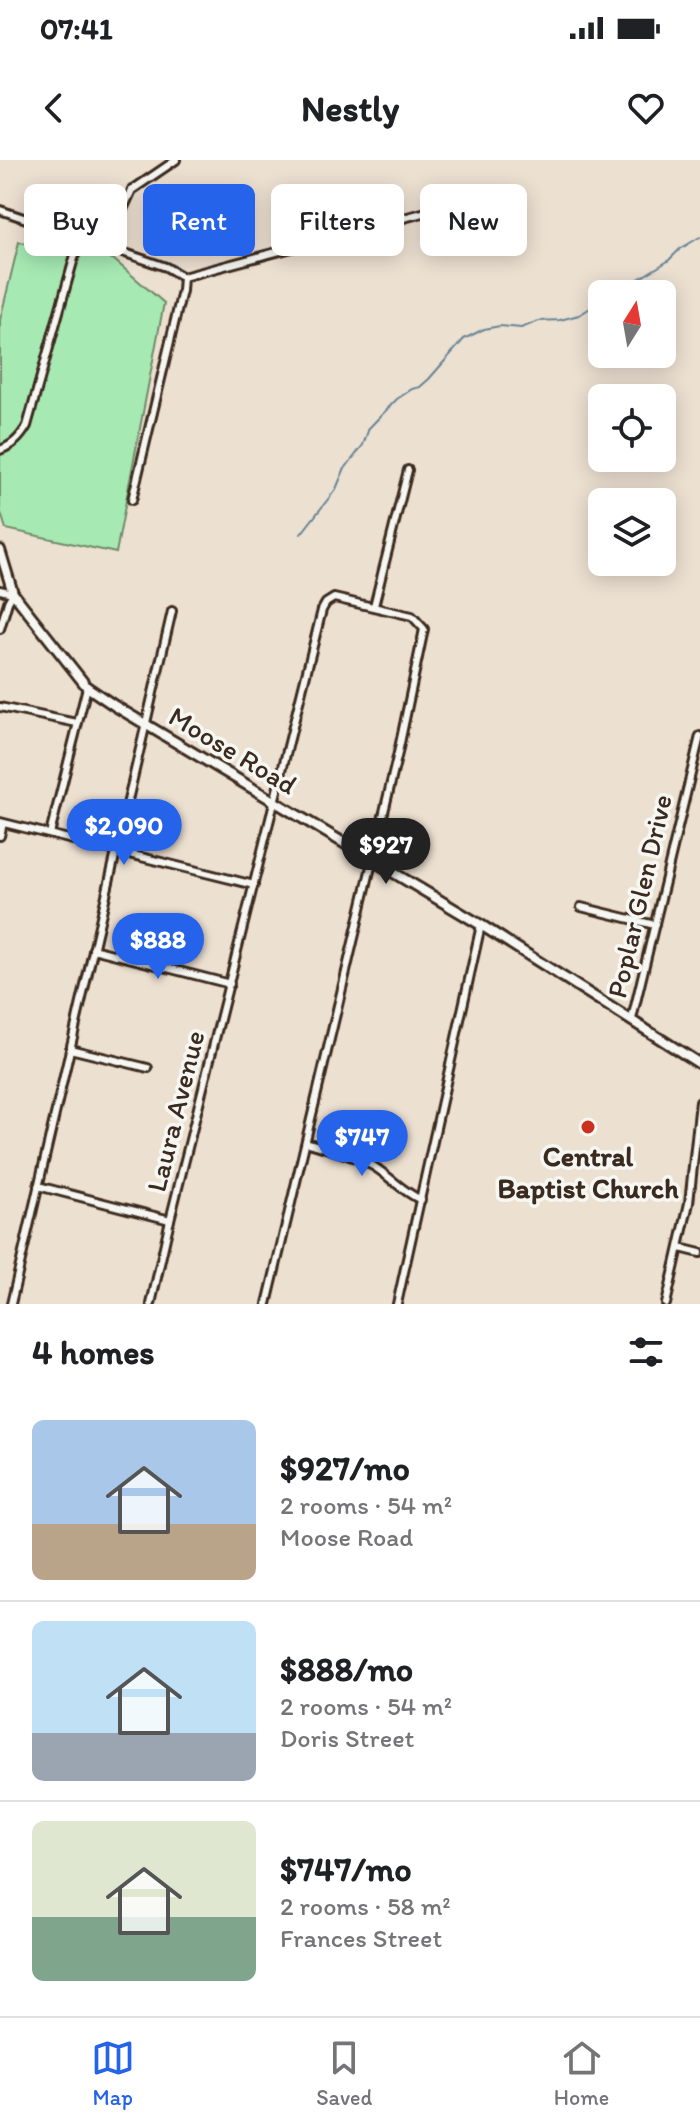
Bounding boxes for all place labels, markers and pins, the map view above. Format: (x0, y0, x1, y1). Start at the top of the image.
pin: $2,090 (59, 799, 189, 867)
pin: $927 (339, 818, 433, 886)
pin: $888 (111, 913, 205, 981)
pin: $747 (315, 1110, 409, 1178)
marker: Central Baptist Church (579, 1118, 597, 1136)
place label: Central Baptist Church (498, 1139, 679, 1205)

